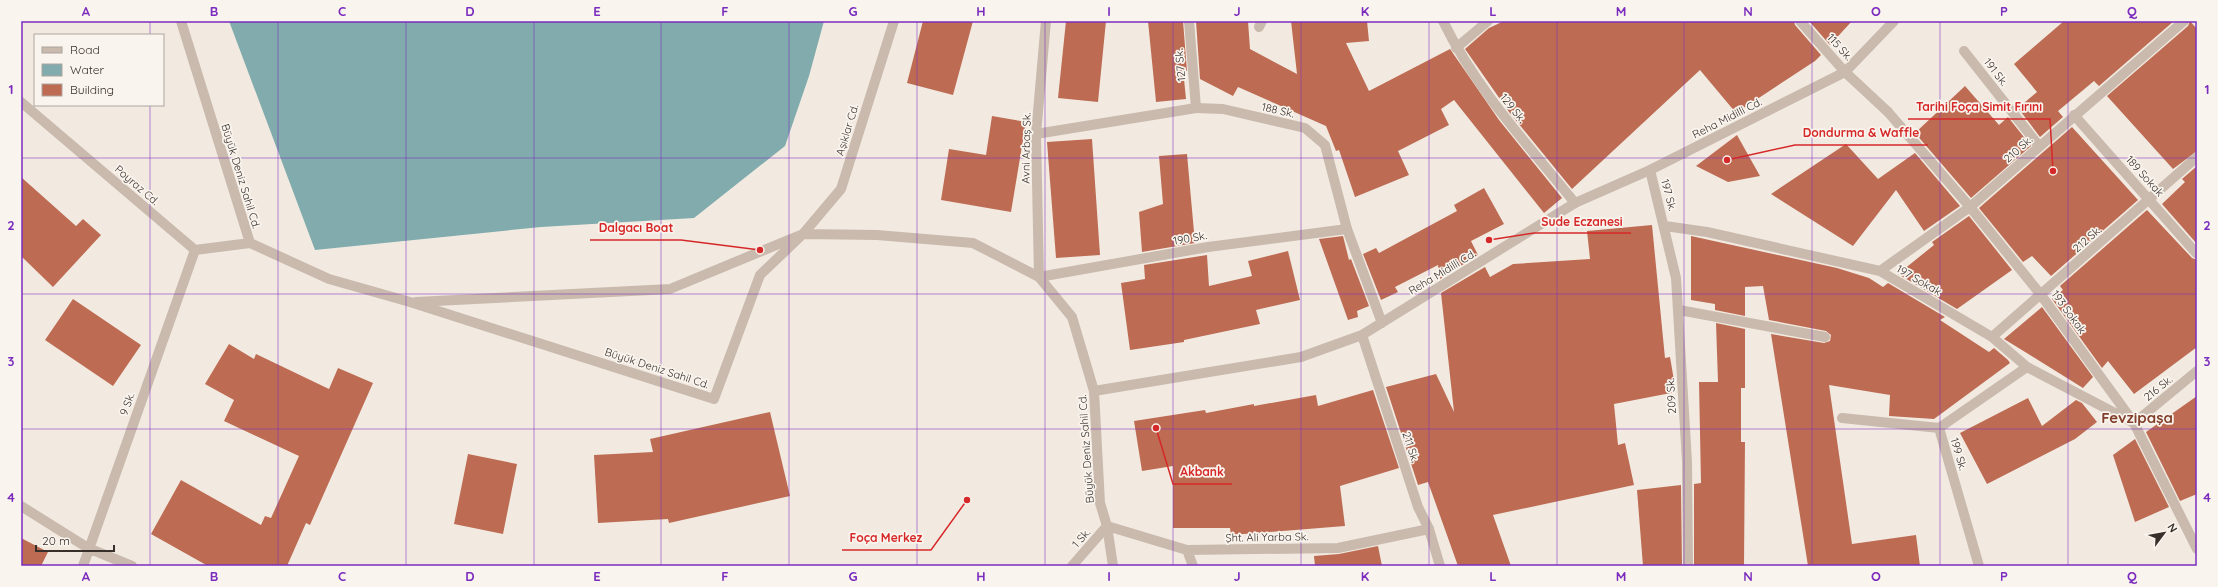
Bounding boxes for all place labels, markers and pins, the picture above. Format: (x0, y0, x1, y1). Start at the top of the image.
callout: Tarihi Foça Simit Fırını (1908, 95, 2050, 119)
callout: Dondurma & Waffle (1795, 121, 1928, 145)
callout: Sude Eczanesi (1534, 209, 1631, 233)
callout: Dalgacı Boat (590, 216, 681, 240)
callout: Akbank (1173, 460, 1232, 484)
callout: Foça Merkez (842, 526, 931, 550)

